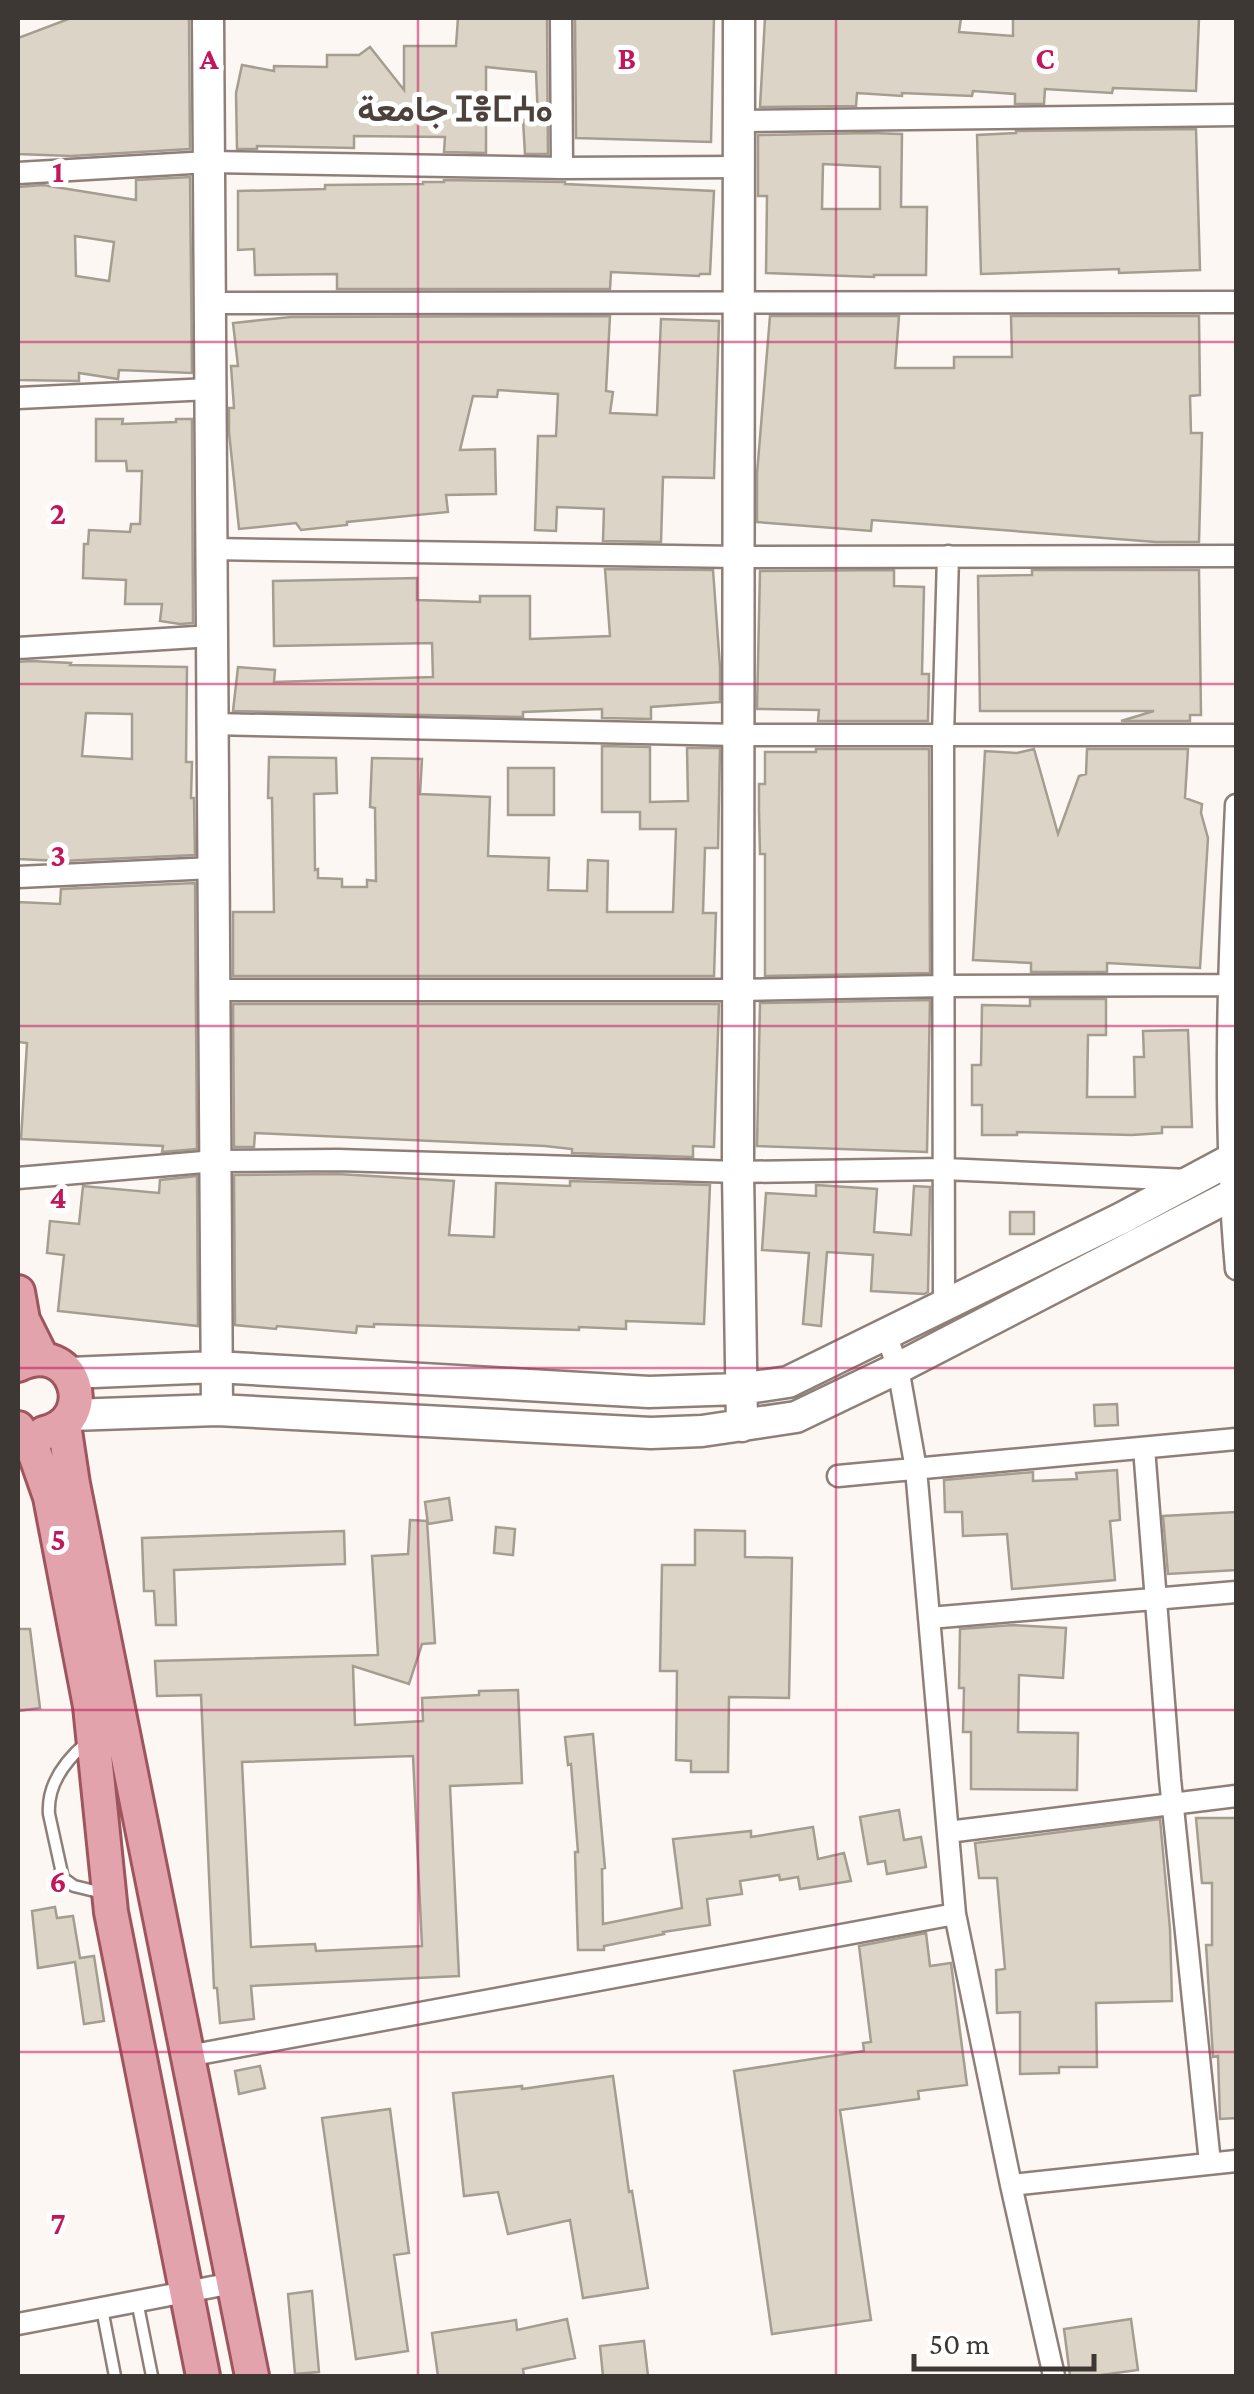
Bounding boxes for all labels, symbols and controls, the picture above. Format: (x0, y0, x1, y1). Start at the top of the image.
text: A (198, 40, 219, 76)
text: B (618, 40, 636, 76)
text: C (1035, 40, 1055, 76)
district label: جامعة ⵊⴻⵎⵄⴰ (357, 90, 553, 130)
text: 1 (52, 153, 64, 189)
text: 2 (50, 495, 66, 531)
text: 3 (50, 837, 66, 873)
text: 4 (49, 1179, 67, 1215)
text: 5 (50, 1521, 66, 1557)
text: 6 (49, 1863, 67, 1899)
text: 7 (50, 2205, 66, 2241)
scale bar (914, 2309, 1094, 2371)
text: 50 m (929, 2327, 990, 2360)

